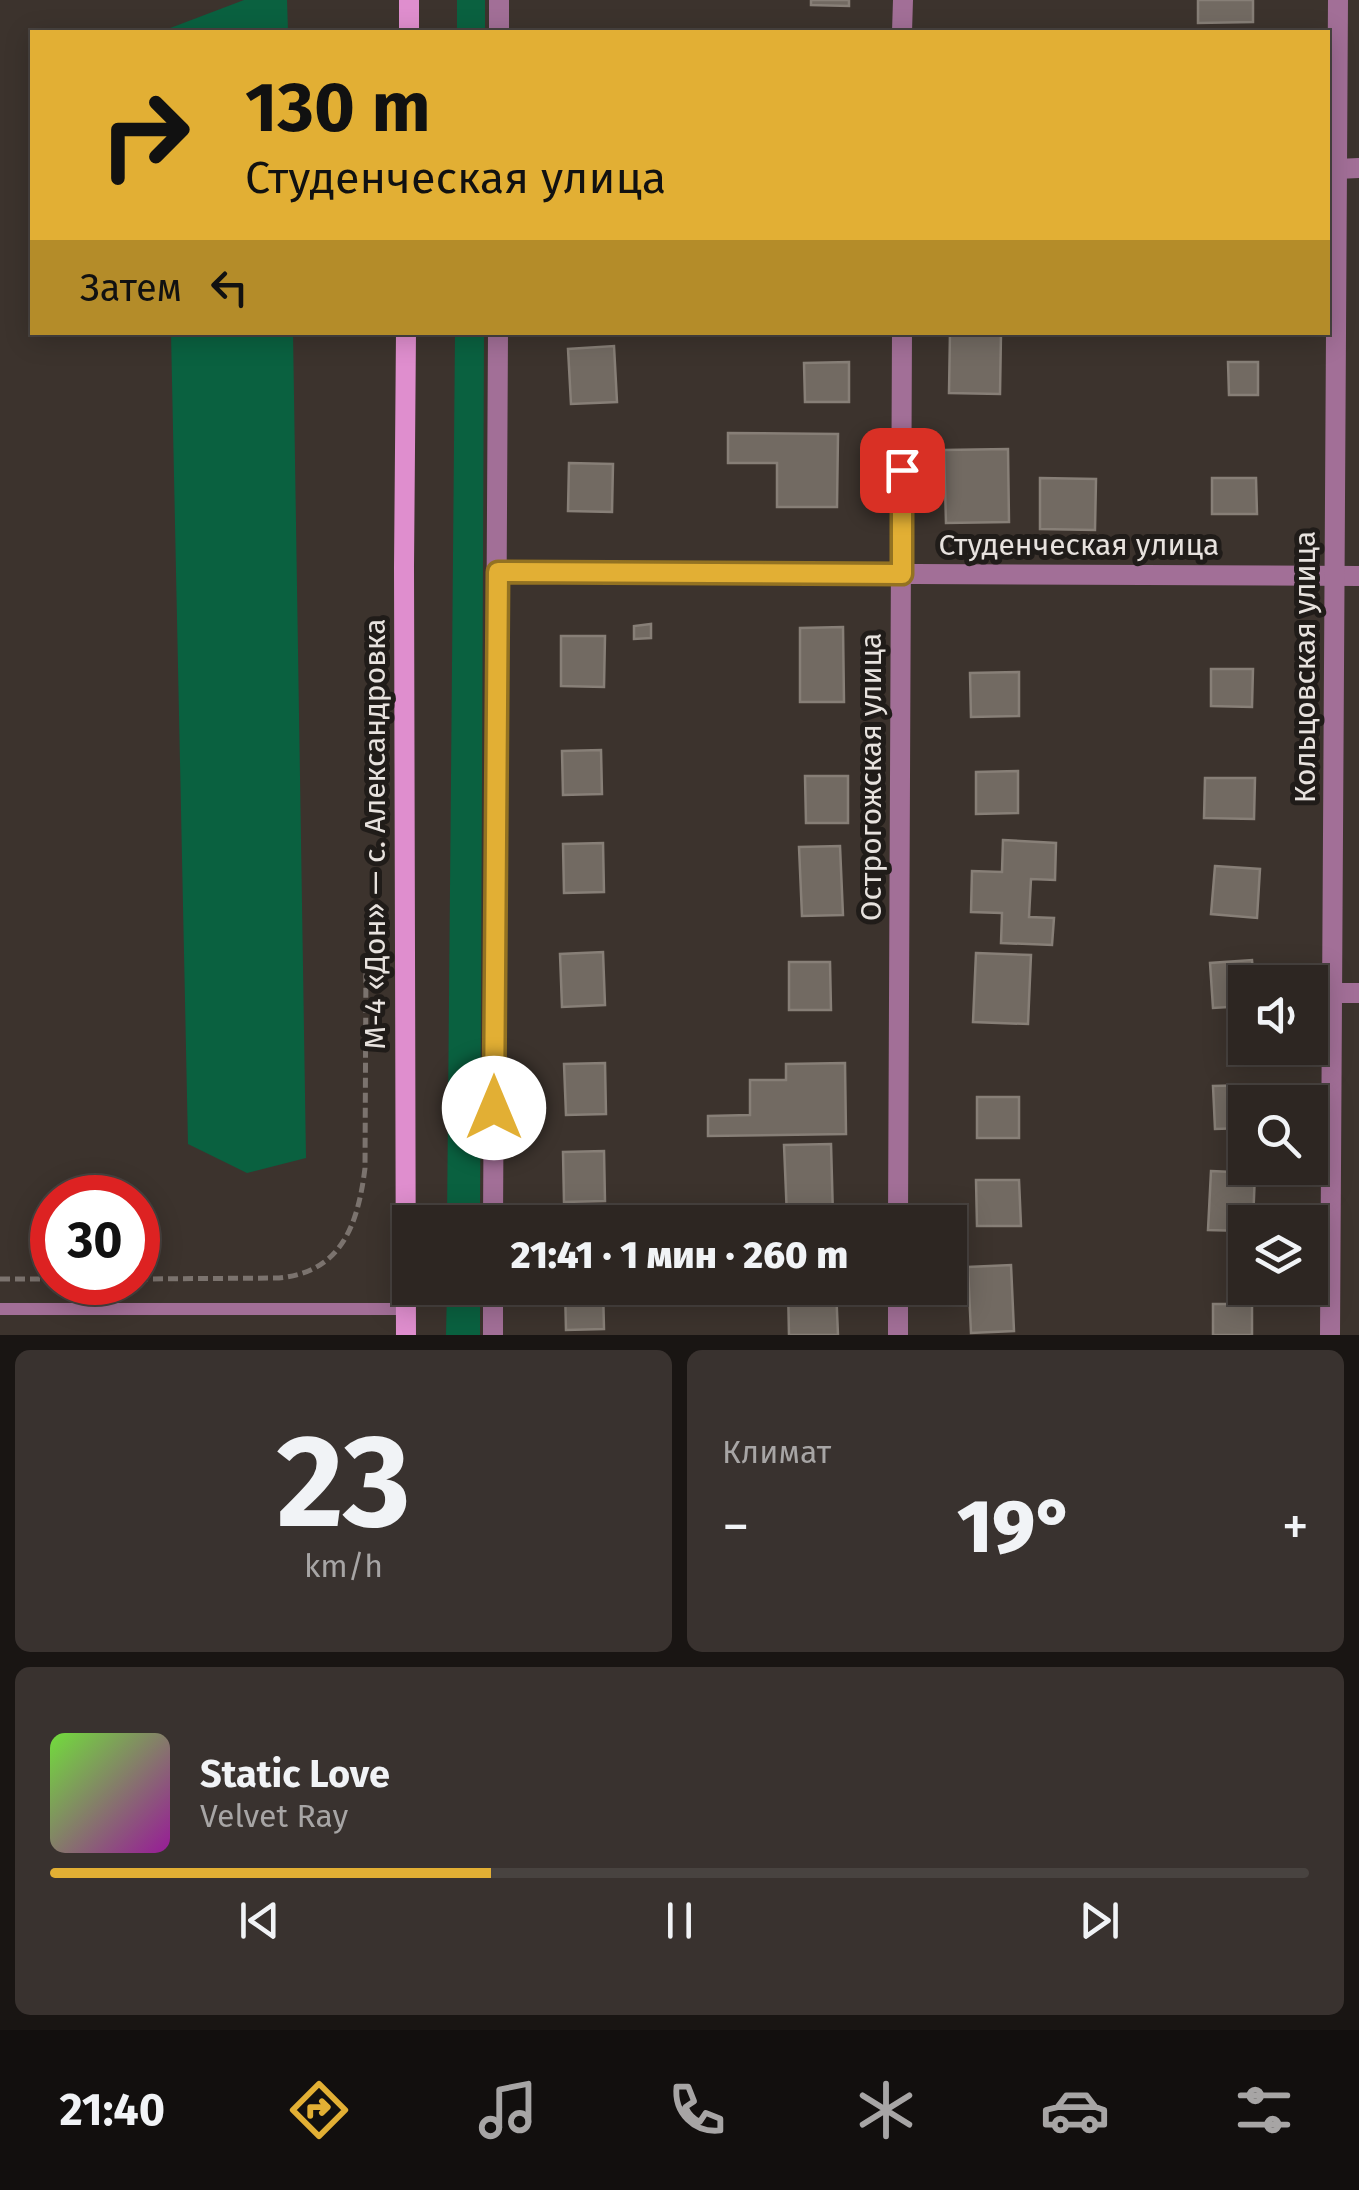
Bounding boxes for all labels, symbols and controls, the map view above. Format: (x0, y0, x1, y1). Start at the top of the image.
text: 130 m (245, 66, 431, 150)
icon: right (80, 70, 210, 200)
text: Студенческая улица (245, 151, 666, 205)
icon: left (202, 260, 257, 315)
text: Затем (80, 265, 182, 311)
pin (860, 428, 945, 513)
icon: arrive (875, 443, 930, 498)
street label: Студенческая улица (939, 527, 1219, 563)
street label: Кольцовская улица (1287, 531, 1323, 803)
street label: М-4 «Дон» — с. Александровка (357, 618, 393, 1050)
street label: Острогожская улица (853, 633, 889, 921)
map controls (1228, 965, 1328, 1305)
button: sound (1228, 965, 1328, 1065)
position arrow (442, 1056, 546, 1160)
button: search (1228, 1085, 1328, 1185)
speed limit sign: 30 (30, 1175, 160, 1305)
button: layers (1228, 1205, 1328, 1305)
text: 21:41 · 1 мин · 260 m (511, 1232, 848, 1278)
text: 23 (276, 1404, 411, 1560)
text: Климат (722, 1433, 831, 1471)
text: 19° (957, 1482, 1074, 1572)
text: − (722, 1494, 750, 1560)
text: + (1282, 1494, 1309, 1560)
text: km/h (304, 1547, 383, 1585)
text: Static Love (200, 1751, 390, 1797)
text: Velvet Ray (200, 1797, 348, 1835)
icon: previous (232, 1893, 287, 1948)
icon: pause (652, 1893, 707, 1948)
icon: next (1072, 1893, 1127, 1948)
icon: directions (284, 2075, 354, 2145)
icon: music (473, 2075, 543, 2145)
icon: phone (662, 2075, 732, 2145)
icon: climate (851, 2075, 921, 2145)
icon: car (1040, 2075, 1110, 2145)
icon: filters (1229, 2075, 1299, 2145)
text: 21:40 (60, 2083, 165, 2137)

